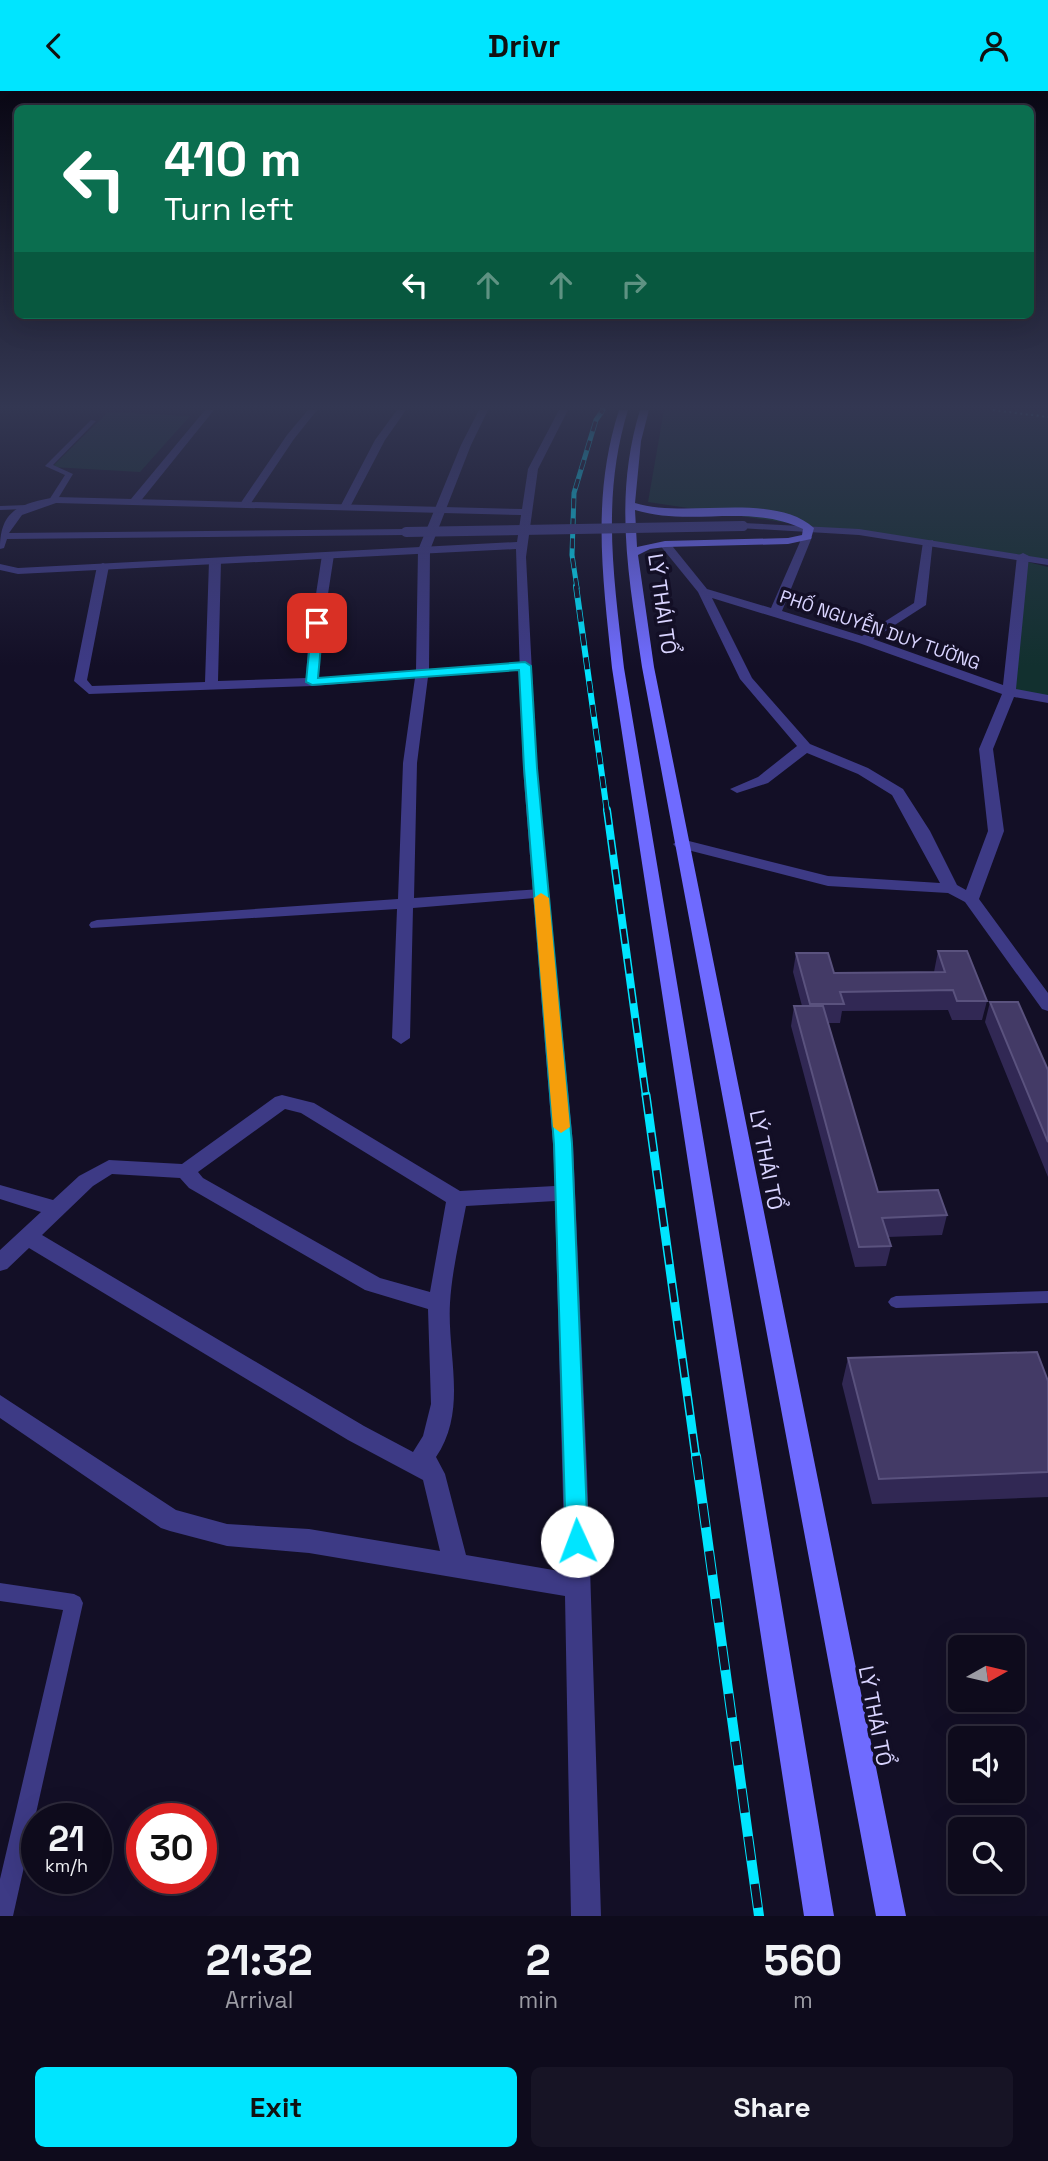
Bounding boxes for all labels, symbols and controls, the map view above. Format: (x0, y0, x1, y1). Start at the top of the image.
text: Drivr (488, 26, 560, 66)
icon: back (35, 27, 73, 65)
icon: person (975, 27, 1013, 65)
text: 410 m (164, 128, 302, 190)
icon: left (49, 133, 140, 224)
text: Turn left (164, 189, 294, 229)
icon: left (396, 266, 434, 304)
icon: ahead (469, 266, 507, 304)
icon: ahead (542, 266, 580, 304)
icon: right (615, 266, 653, 304)
street label: LÝ THÁI TỔ (642, 551, 686, 656)
street label: PHỐ NGUYỄN DUY TƯỜNG (777, 583, 984, 675)
pin (287, 593, 347, 653)
icon: arrive (298, 604, 336, 642)
street label: LÝ THÁI TỔ (744, 1107, 792, 1212)
position arrow (540, 1504, 614, 1578)
north arrow (948, 1635, 1026, 1711)
map controls (948, 1635, 1025, 1894)
street label: LÝ THÁI TỔ (853, 1663, 901, 1768)
button: sound (948, 1726, 1025, 1803)
speed limit sign: 30 (126, 1803, 217, 1894)
text: 21 (48, 1817, 85, 1861)
button: search (948, 1817, 1025, 1894)
text: km/h (45, 1854, 88, 1877)
text: 21:32 (206, 1934, 313, 1987)
text: 2 (526, 1934, 551, 1987)
text: 560 (764, 1934, 842, 1987)
text: Arrival (225, 1985, 293, 2015)
text: min (519, 1985, 558, 2015)
text: m (793, 1985, 813, 2015)
button: Exit (35, 2067, 517, 2147)
button: Share (531, 2067, 1013, 2147)

